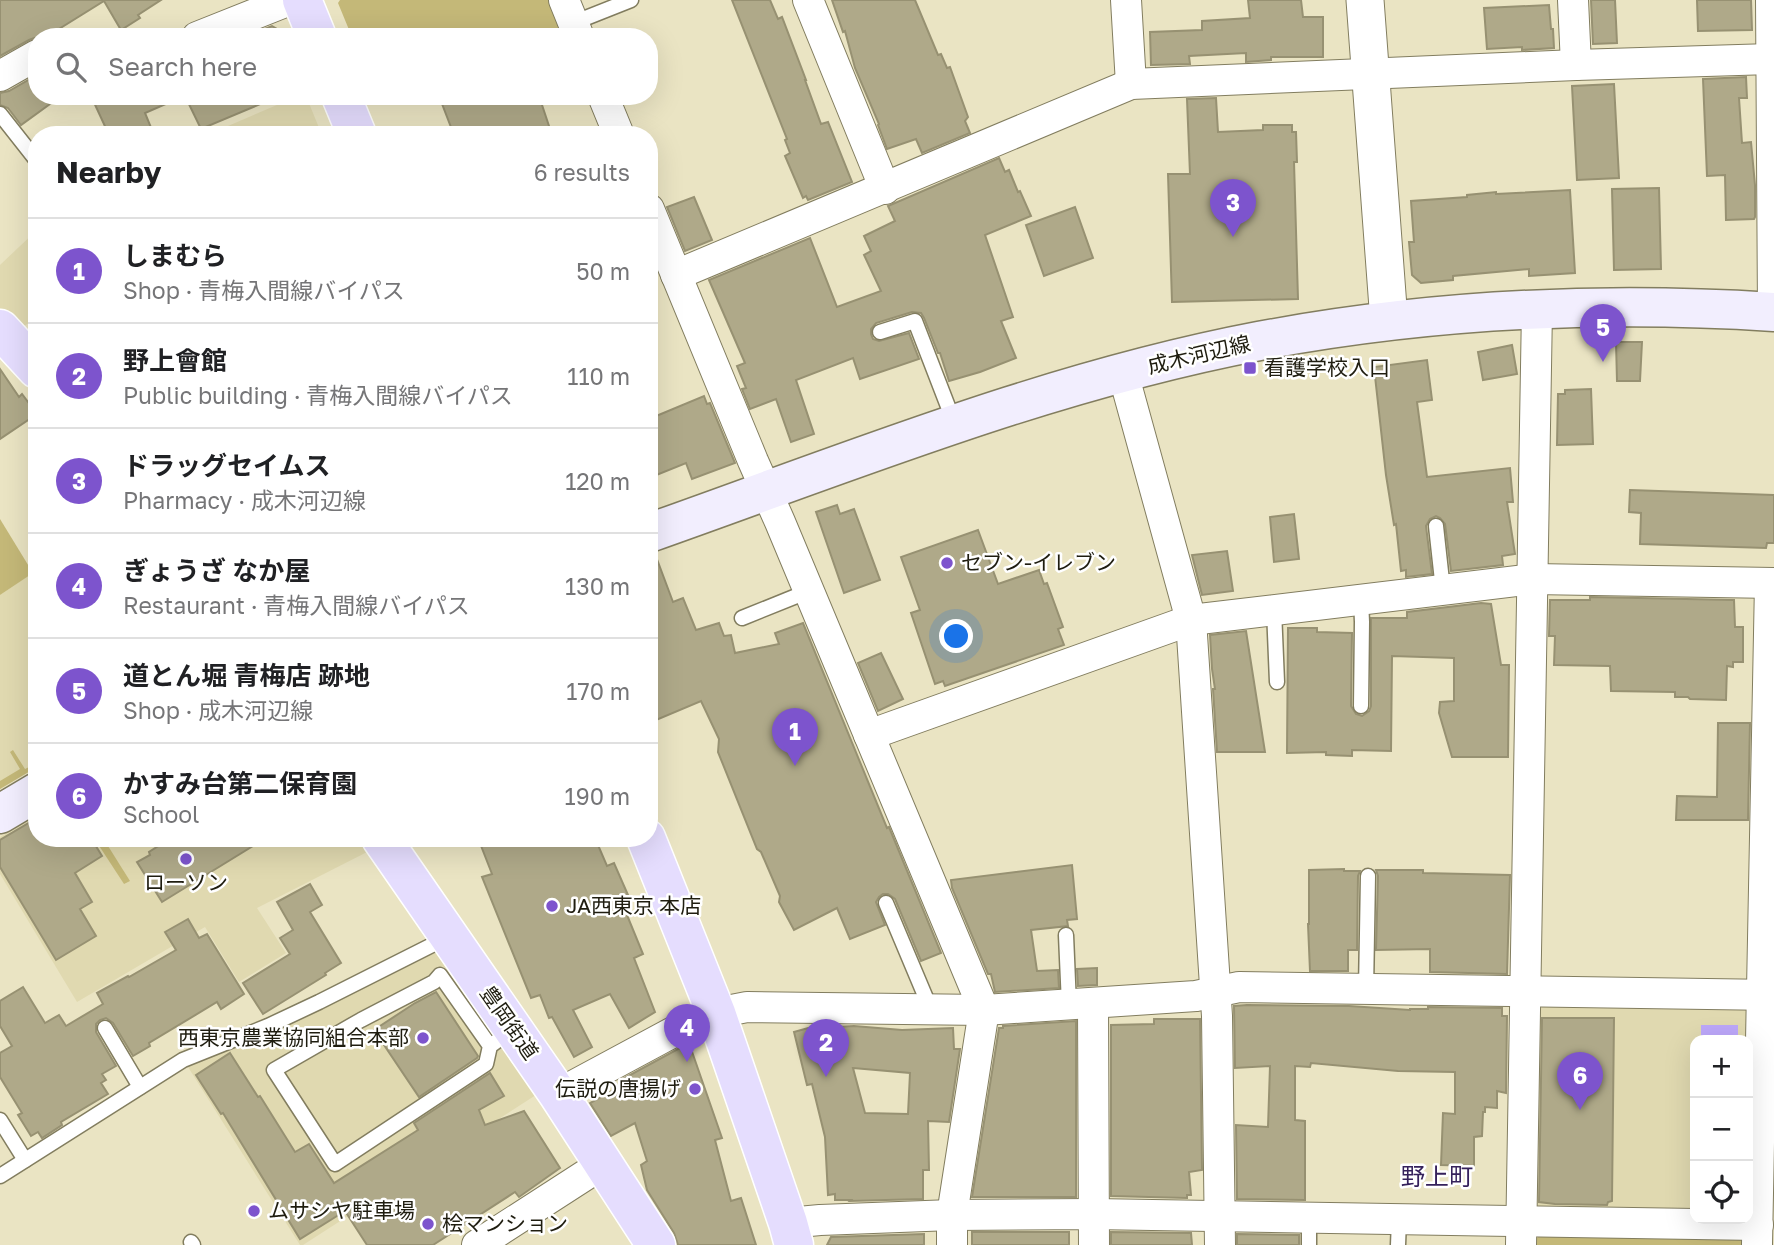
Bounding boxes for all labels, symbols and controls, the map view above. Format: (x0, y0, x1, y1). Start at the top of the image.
search box (28, 28, 658, 105)
icon: search (52, 48, 90, 86)
text: Search here (108, 51, 257, 82)
text: Nearby (56, 154, 161, 190)
text: 6 results (534, 158, 630, 186)
pin: 3 (1210, 179, 1256, 237)
text: しまむら (123, 240, 227, 271)
text: 1 (73, 257, 85, 285)
text: 50 m (576, 257, 630, 285)
text: Shop · 青梅入間線バイパス (123, 276, 405, 304)
pin: 5 (1580, 304, 1626, 362)
street label: 成木河辺線 (1145, 330, 1253, 379)
text: 野上會館 (123, 345, 227, 376)
place label: 看護学校入口 (1264, 354, 1390, 380)
marker: 看護学校入口 (1242, 360, 1258, 376)
text: 2 (72, 362, 86, 390)
text: 110 m (567, 362, 630, 390)
text: Public building · 青梅入間線バイパス (123, 381, 513, 409)
text: ドラッグセイムス (123, 450, 330, 481)
text: 3 (72, 467, 86, 495)
text: 120 m (565, 467, 630, 495)
text: Pharmacy · 成木河辺線 (123, 486, 366, 514)
place label: セブン-イレブン (961, 549, 1116, 575)
text: ぎょうざ なか屋 (123, 555, 310, 586)
marker: セブン-イレブン (939, 555, 955, 571)
text: 4 (72, 572, 86, 600)
text: 130 m (565, 572, 630, 600)
text: Restaurant · 青梅入間線バイパス (123, 591, 470, 619)
your location (939, 619, 973, 653)
text: 道とん堀 青梅店 跡地 (123, 660, 370, 691)
text: 5 (72, 677, 86, 705)
text: 170 m (566, 677, 630, 705)
text: Shop · 成木河辺線 (123, 696, 313, 724)
pin: 1 (772, 708, 818, 766)
text: かすみ台第二保育園 (123, 768, 357, 799)
text: 6 (72, 782, 86, 810)
text: 190 m (565, 782, 630, 810)
text: School (123, 800, 199, 828)
marker: ローソン (178, 851, 194, 867)
place label: ローソン (144, 869, 228, 895)
place label: JA西東京 本店 (566, 892, 701, 918)
marker: JA西東京 本店 (544, 898, 560, 914)
street label: 豊岡街道 (475, 981, 545, 1064)
pin: 4 (664, 1004, 710, 1062)
pin: 2 (803, 1019, 849, 1077)
place label: 西東京農業協同組合本部 (178, 1024, 409, 1050)
marker: 西東京農業協同組合本部 (415, 1030, 431, 1046)
map controls (1690, 1035, 1753, 1224)
button: + (1690, 1035, 1753, 1098)
pin: 6 (1557, 1052, 1603, 1110)
place label: 伝説の唐揚げ (555, 1075, 681, 1101)
marker: 伝説の唐揚げ (687, 1081, 703, 1097)
button: − (1690, 1098, 1753, 1161)
district label: 野上町 (1401, 1161, 1473, 1190)
button: locate (1690, 1161, 1753, 1224)
place label: ムサシヤ駐車場 (268, 1197, 415, 1223)
marker: ムサシヤ駐車場 (246, 1203, 262, 1219)
place label: 桧マンション (442, 1210, 568, 1236)
marker: 桧マンション (420, 1216, 436, 1232)

